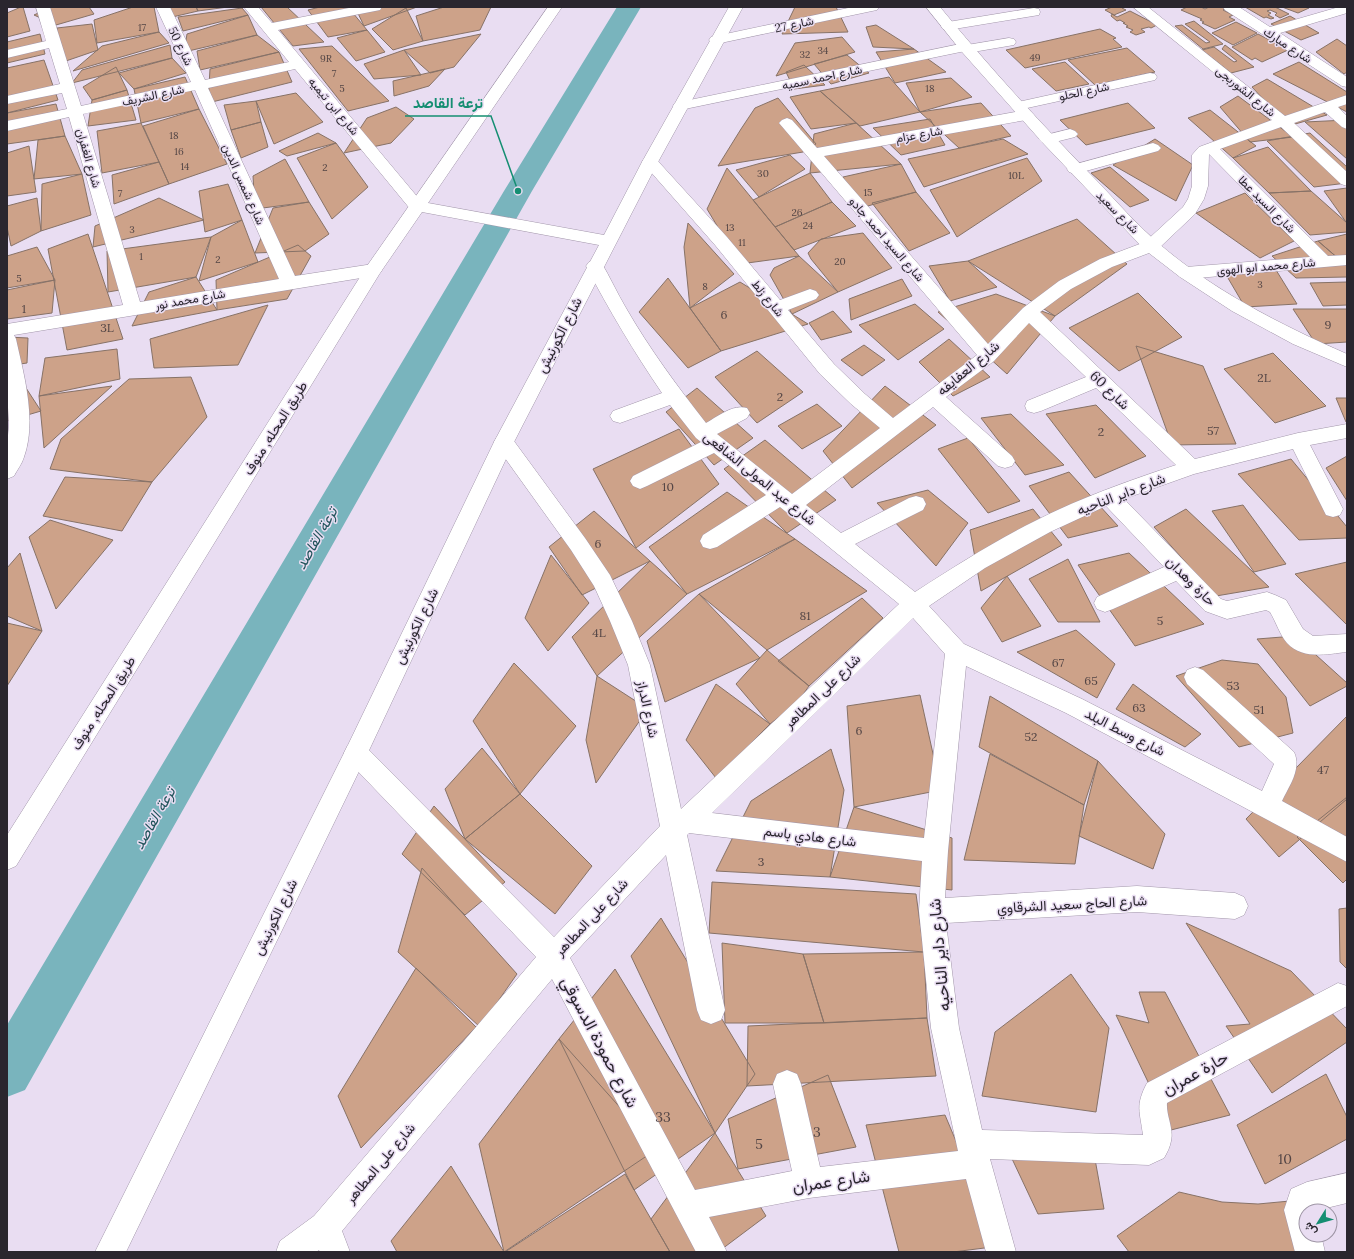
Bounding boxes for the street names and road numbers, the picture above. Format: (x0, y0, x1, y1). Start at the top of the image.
street label: شارع 27 (773, 13, 815, 37)
street label: شارع 50 (163, 24, 197, 69)
street label: شارع مبارك (1260, 24, 1315, 68)
street label: شارع احمد سميه (781, 61, 864, 95)
street label: شارع الشوربجى (1212, 62, 1279, 121)
street label: شارع ابن تيميه (304, 74, 363, 139)
street label: شارع الحلو (1058, 78, 1111, 106)
street label: شارع الشريف (121, 81, 186, 111)
street label: شارع عزام (894, 123, 944, 147)
street label: شارع الغفران (71, 127, 105, 190)
street label: شارع شمس الدين (218, 141, 269, 228)
street label: شارع السيد عطا (1234, 172, 1299, 237)
street label: شارع سعيد (1092, 187, 1143, 238)
street label: شارع السيد احمد جادو (845, 194, 928, 286)
street label: شارع محمد ابو الهوى (1216, 254, 1316, 280)
street label: شارع زلط (747, 276, 787, 321)
street label: شارع محمد نور (153, 285, 227, 315)
street label: شارع الكورنيش (532, 294, 588, 377)
street label: شارع العفايفه (933, 337, 1004, 401)
street label: شارع 60 (1085, 367, 1134, 415)
street label: طريق المحله, منوف (239, 378, 311, 478)
street label: شارع عبد المولى الشافعى (699, 427, 820, 531)
street label: شارع داير الناحيه (1074, 469, 1168, 521)
street label: حارة وهدان (1162, 552, 1220, 610)
street label: شارع الكورنيش (390, 585, 444, 668)
street label: شارع على المطاهر (779, 650, 866, 734)
street label: طريق المحله, منوف (67, 653, 139, 753)
street label: شارع الدراز (631, 678, 663, 740)
street label: شارع وسط البلد (1081, 704, 1168, 762)
street label: شارع هادي باسم (762, 821, 857, 854)
street label: شارع على المطاهر (550, 874, 633, 962)
street label: شارع الكورنيش (249, 876, 303, 959)
street label: شارع الحاج سعيد الشرقاوي (996, 891, 1148, 920)
street label: شارع داير الناحيه (923, 898, 956, 1012)
street label: شارع حمودة الدسوقي (553, 973, 644, 1113)
street label: حارة عمران (1158, 1046, 1232, 1100)
street label: شارع على المطاهر (340, 1119, 421, 1209)
street label: شارع عمران (791, 1165, 871, 1198)

